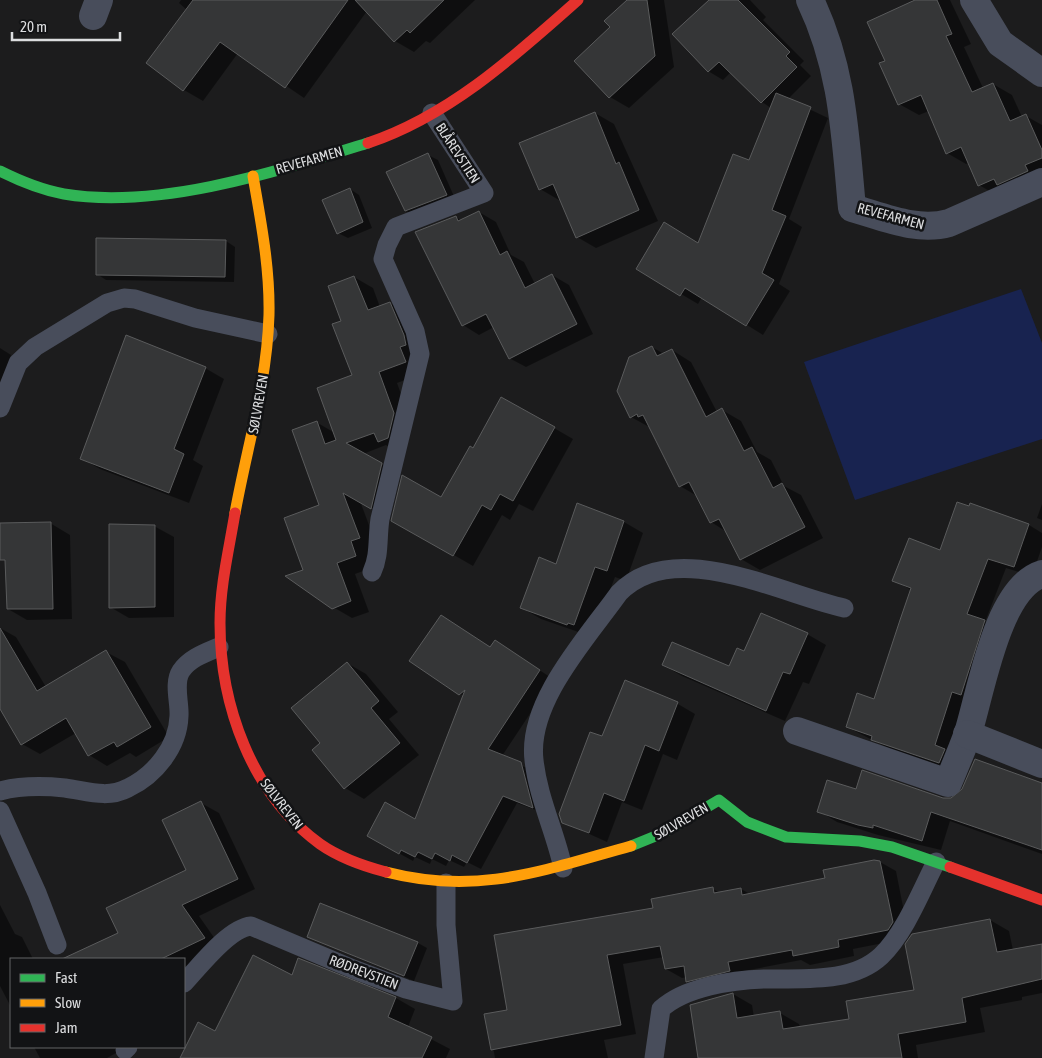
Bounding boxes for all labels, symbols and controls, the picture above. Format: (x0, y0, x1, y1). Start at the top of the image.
scale bar (12, 10, 120, 42)
text: 20 m (20, 18, 47, 35)
street label: BLÅREVSTIEN (433, 119, 484, 186)
street label: REVEFARMEN (274, 143, 344, 177)
street label: REVEFARMEN (856, 199, 926, 233)
street label: SØLVREVEN (245, 373, 271, 435)
street label: SØLVREVEN (257, 776, 307, 832)
street label: SØLVREVEN (651, 799, 711, 843)
street label: RØDREVSTIEN (327, 952, 401, 992)
legend (10, 958, 185, 1048)
text: Fast (55, 969, 77, 986)
text: Slow (55, 994, 81, 1011)
text: Jam (55, 1019, 78, 1036)

